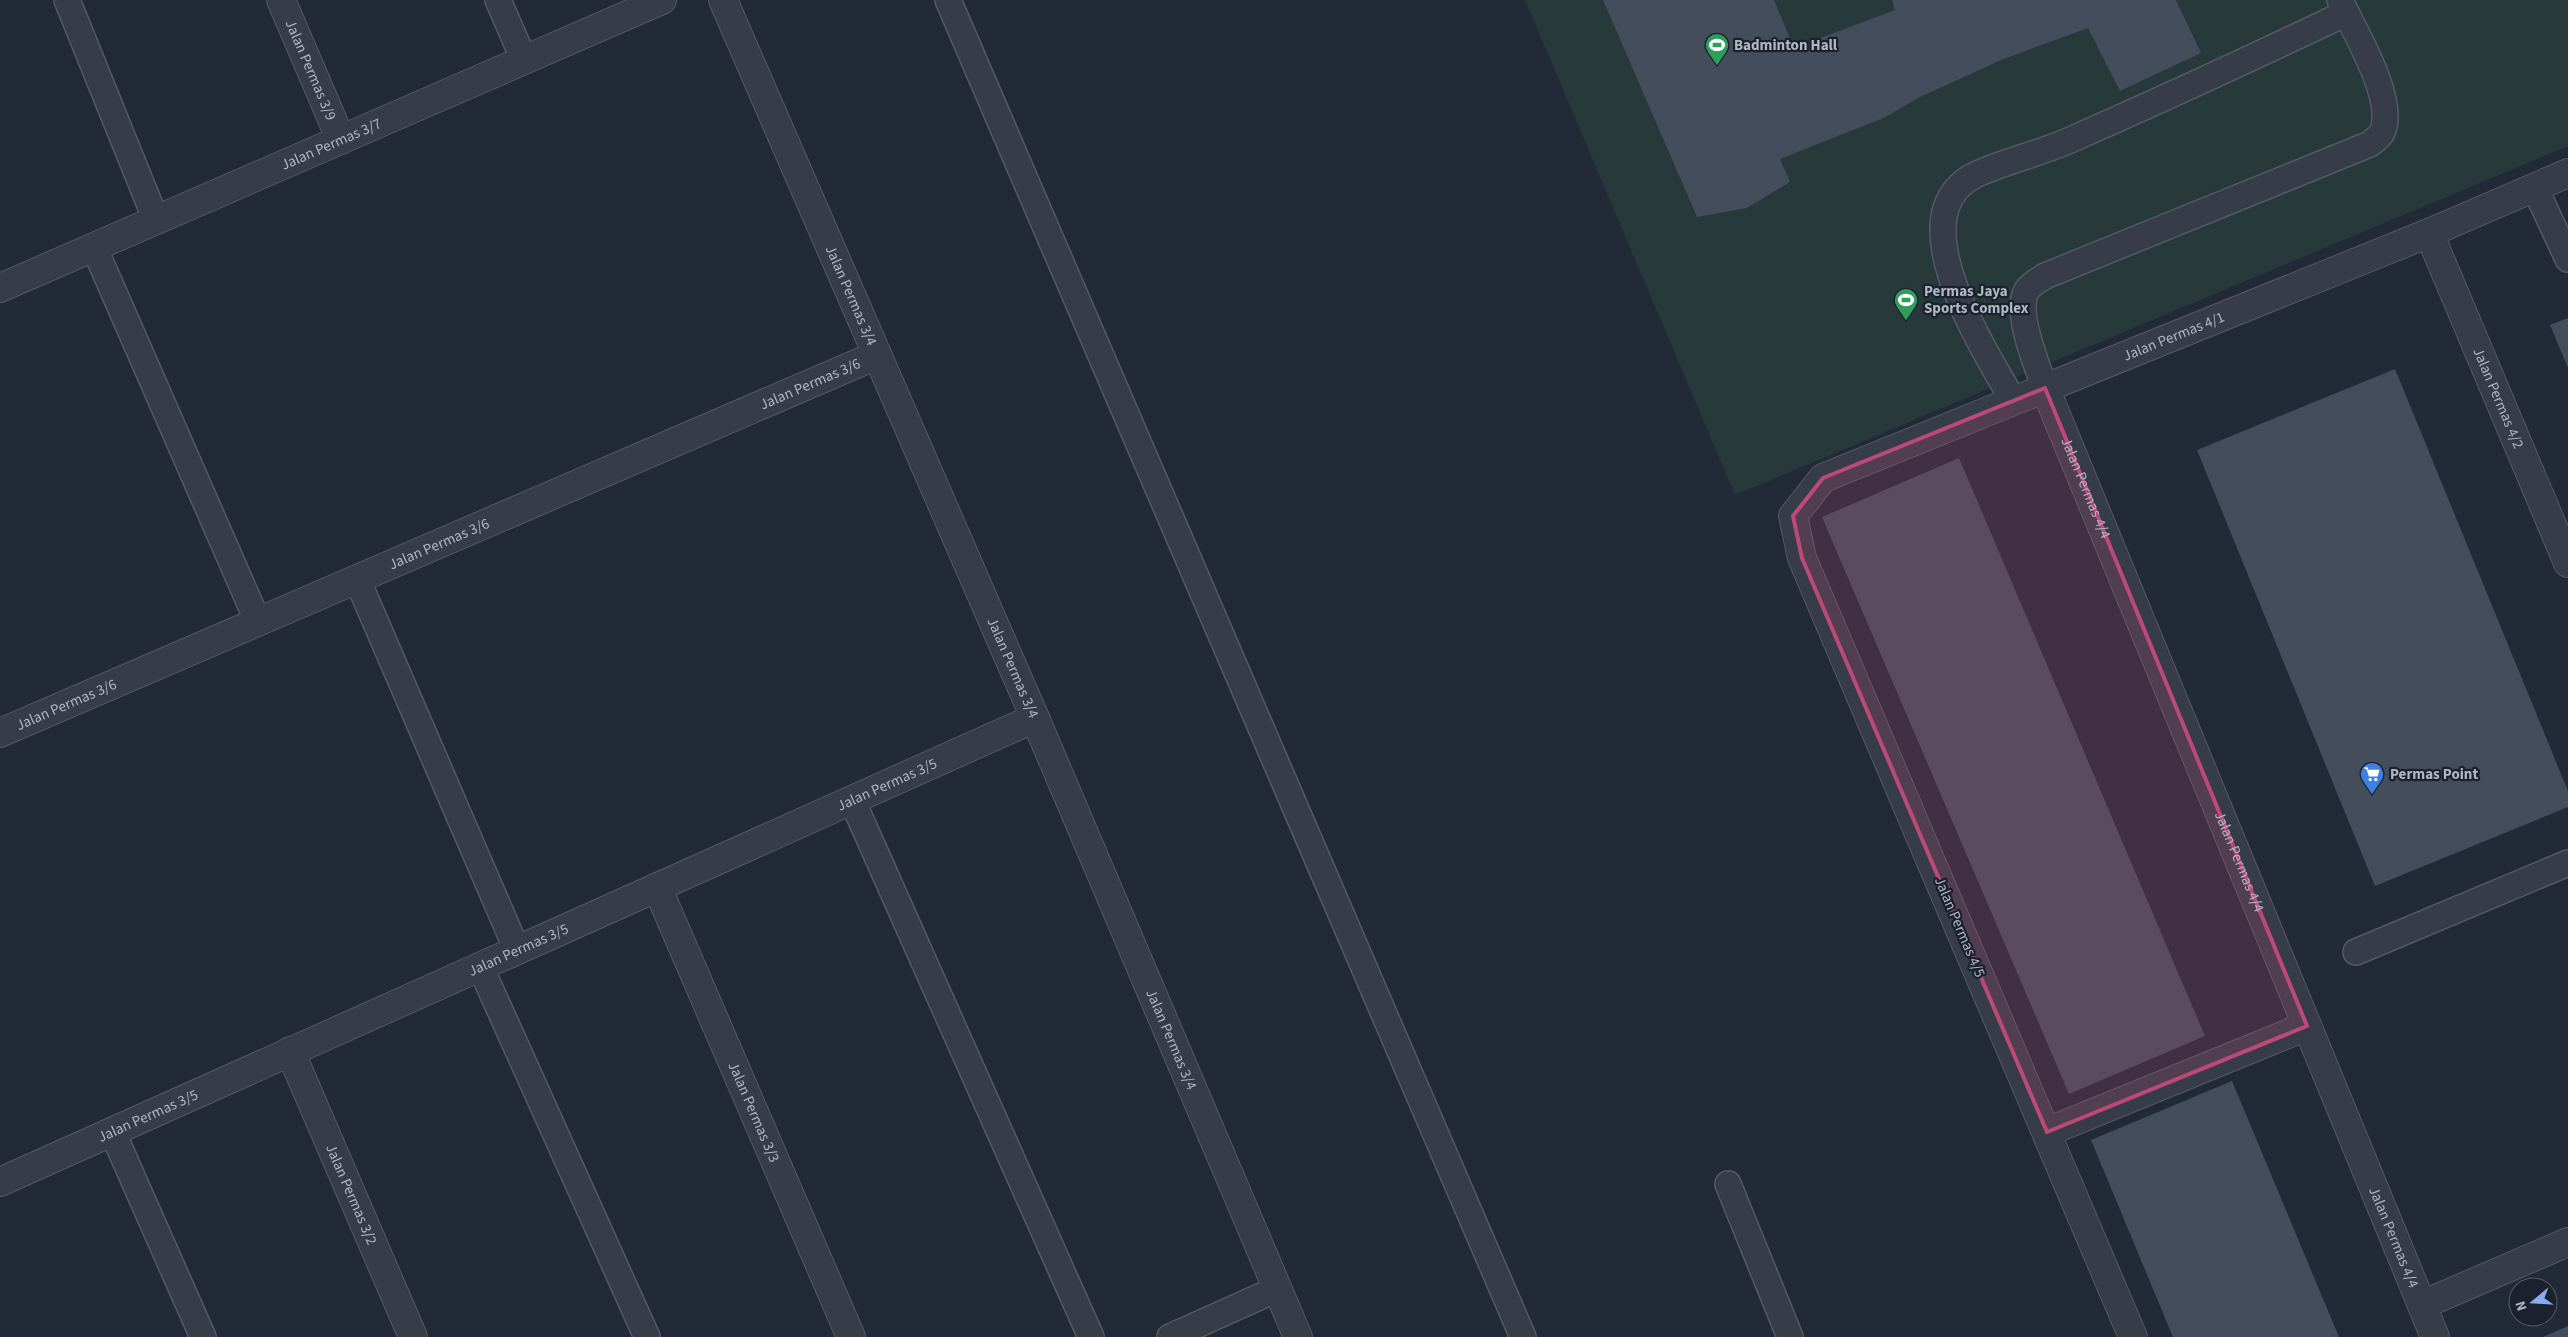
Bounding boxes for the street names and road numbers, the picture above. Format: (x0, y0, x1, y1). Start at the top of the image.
street label: Jalan Permas 3/9 (280, 16, 341, 124)
street label: Jalan Permas 3/7 (278, 113, 385, 176)
street label: Jalan Permas 3/4 (820, 242, 882, 350)
street label: Jalan Permas 4/1 (2120, 307, 2228, 367)
street label: Jalan Permas 4/2 (2467, 344, 2529, 452)
street label: Jalan Permas 3/6 (757, 353, 864, 415)
street label: Jalan Permas 4/4 (2055, 434, 2116, 542)
street label: Jalan Permas 3/6 (386, 513, 493, 575)
street label: Jalan Permas 3/4 (982, 614, 1044, 722)
street label: Jalan Permas 3/6 (13, 674, 120, 736)
street label: Jalan Permas 3/5 (834, 753, 941, 816)
street label: Jalan Permas 4/4 (2209, 808, 2270, 916)
street label: Jalan Permas 4/5 (1929, 874, 1990, 981)
street label: Jalan Permas 3/5 (465, 918, 572, 982)
street label: Jalan Permas 3/4 (1140, 986, 1202, 1094)
street label: Jalan Permas 3/3 (723, 1059, 784, 1166)
street label: Jalan Permas 3/5 (95, 1085, 201, 1148)
street label: Jalan Permas 3/2 (320, 1141, 382, 1248)
street label: Jalan Permas 4/4 (2363, 1183, 2424, 1292)

